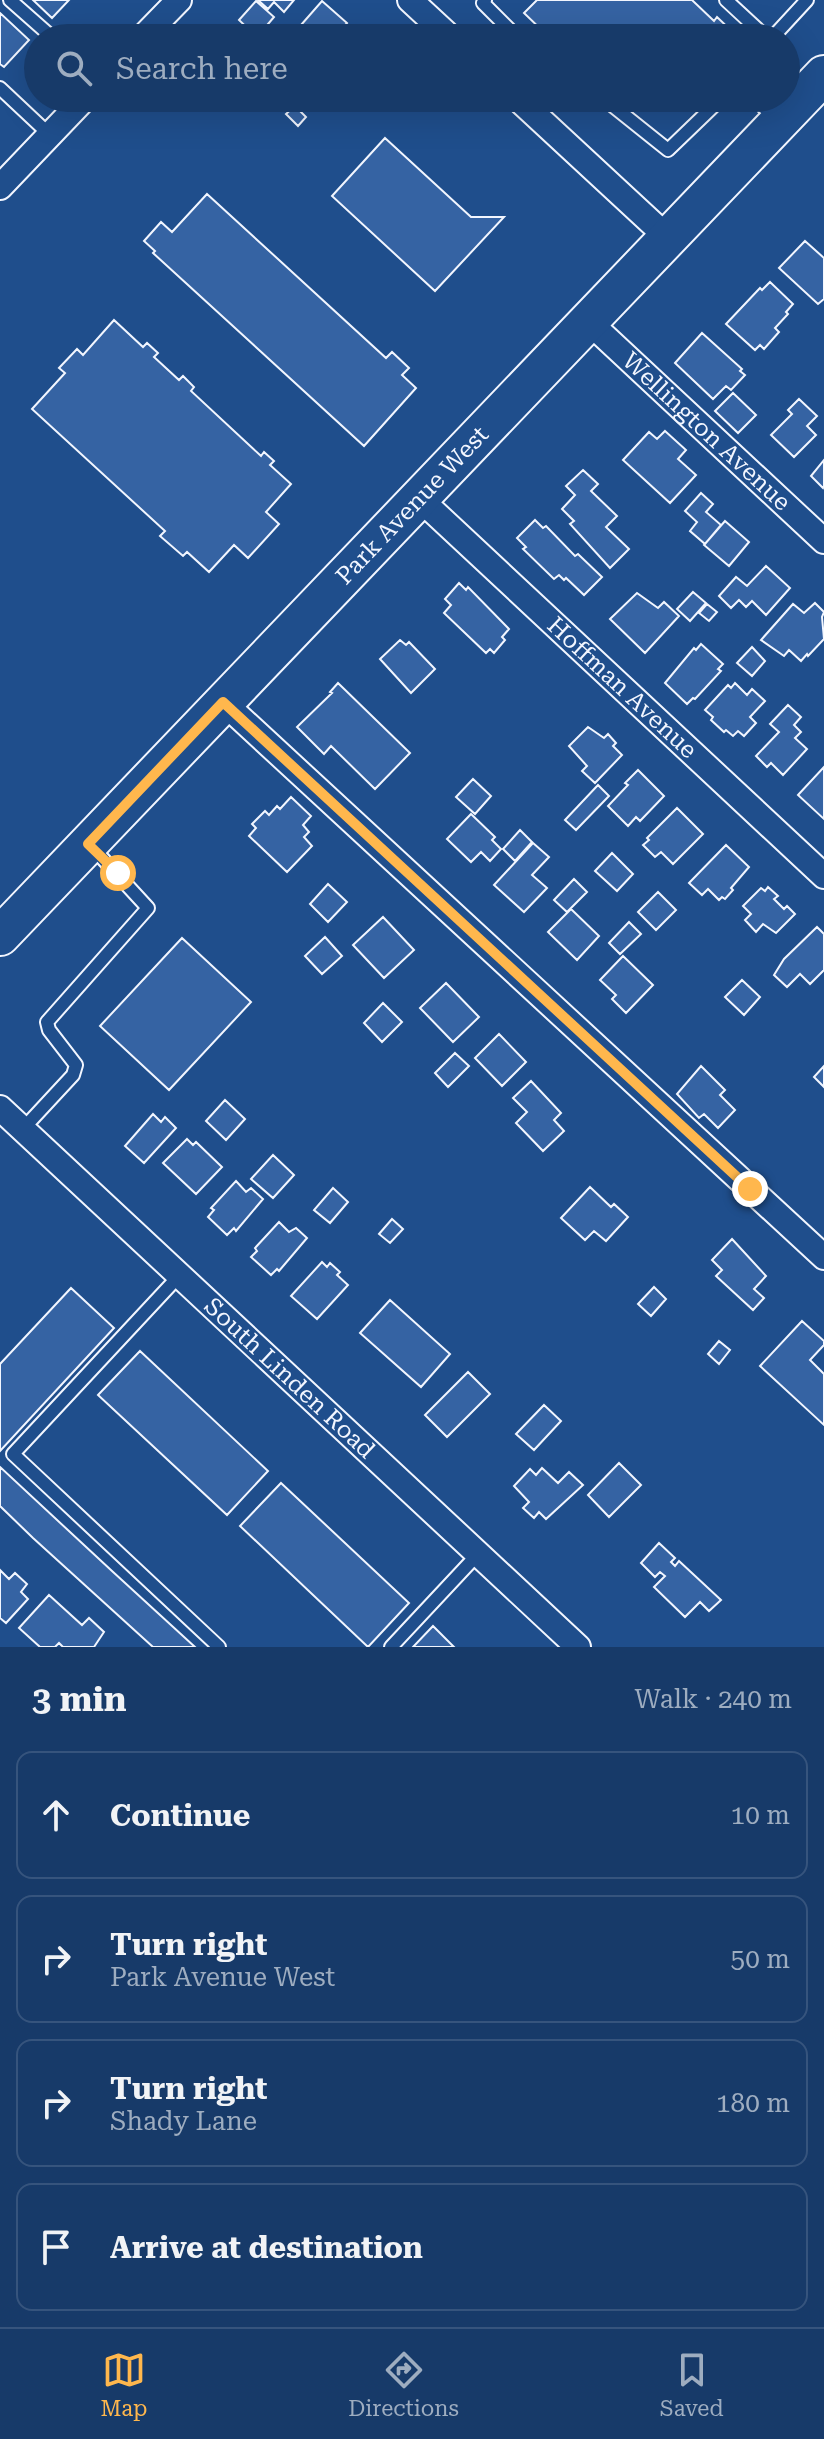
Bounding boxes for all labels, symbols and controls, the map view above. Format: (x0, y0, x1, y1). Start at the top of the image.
search box (24, 24, 800, 112)
icon: search (52, 46, 96, 90)
text: Search here (116, 51, 288, 86)
street label: Wellington Avenue (617, 346, 796, 517)
street label: Park Avenue West (330, 421, 494, 590)
street label: Hoffman Avenue (542, 611, 703, 764)
route start (100, 855, 136, 891)
route end (732, 1171, 768, 1207)
street label: South Linden Road (199, 1292, 381, 1464)
text: 3 min (32, 1679, 127, 1719)
text: Walk · 240 m (634, 1684, 792, 1714)
icon: ahead (34, 1793, 78, 1837)
text: Continue (110, 1798, 250, 1833)
text: 10 m (731, 1800, 790, 1830)
text: Turn right (110, 1927, 267, 1962)
icon: right (34, 1937, 78, 1981)
text: 50 m (731, 1944, 790, 1974)
text: Park Avenue West (110, 1962, 335, 1992)
text: Turn right (110, 2071, 267, 2106)
icon: right (34, 2081, 78, 2125)
text: 180 m (716, 2088, 790, 2118)
text: Shady Lane (110, 2106, 257, 2136)
icon: arrive (34, 2225, 78, 2269)
text: Arrive at destination (110, 2230, 423, 2265)
tab: Map (100, 2348, 147, 2421)
tab: Directions (348, 2348, 459, 2421)
tab: Saved (660, 2348, 724, 2421)

